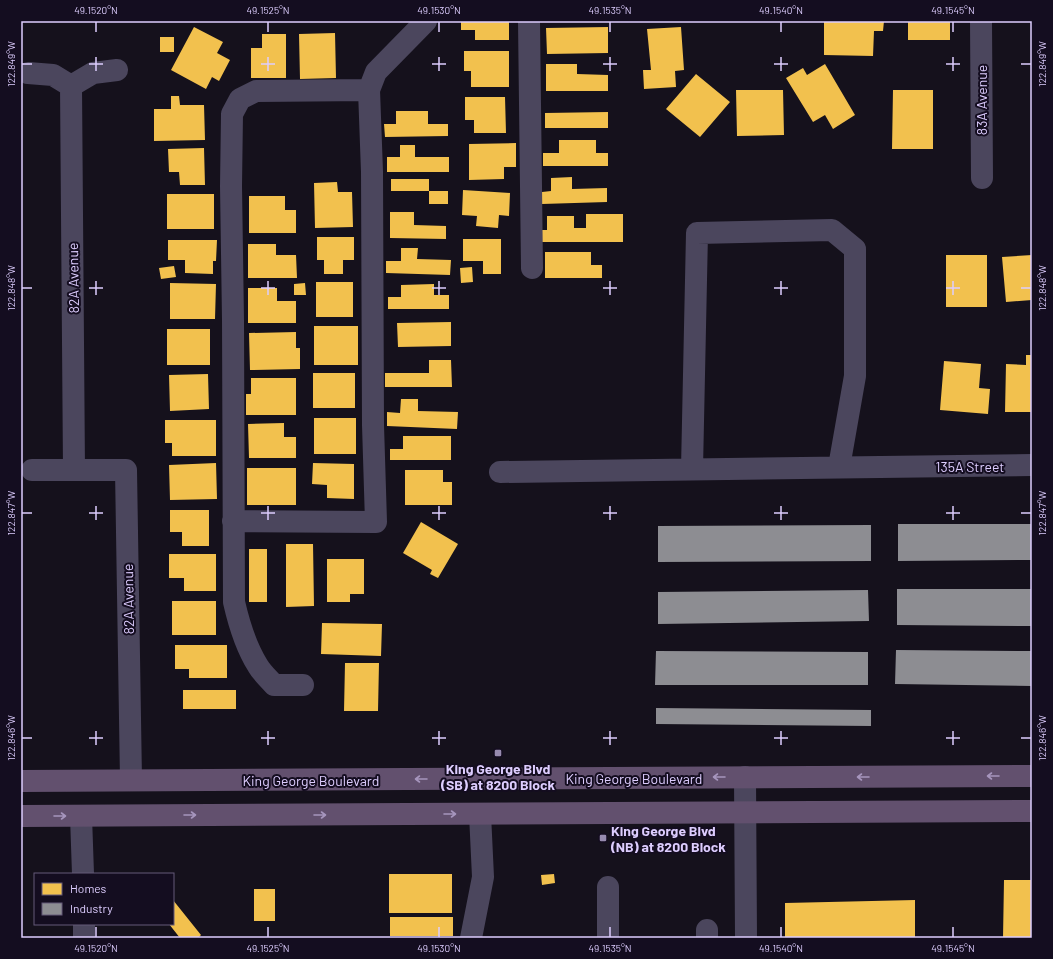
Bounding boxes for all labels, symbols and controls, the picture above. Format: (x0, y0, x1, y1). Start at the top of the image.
text: 49.1520°N (74, 4, 118, 16)
text: 49.1525°N (246, 4, 290, 16)
text: 49.1530°N (417, 4, 461, 16)
text: 49.1535°N (589, 4, 632, 16)
text: 49.1540°N (759, 4, 803, 16)
text: 49.1545°N (931, 4, 975, 16)
text: 122.849°W (5, 41, 17, 87)
text: 122.849°W (1036, 41, 1048, 87)
street label: 83A Avenue (973, 65, 990, 135)
street label: 82A Avenue (64, 243, 82, 313)
text: 122.848°W (5, 265, 17, 311)
text: 122.848°W (1036, 265, 1048, 311)
street label: 135A Street (936, 458, 1004, 475)
text: 122.847°W (5, 490, 17, 535)
text: 122.847°W (1036, 490, 1048, 535)
street label: 82A Avenue (119, 564, 137, 634)
text: 122.846°W (5, 715, 17, 761)
text: 122.846°W (1036, 715, 1048, 761)
marker: King George Blvd (SB) at 8200 Block (493, 748, 503, 758)
place label: King George Blvd (SB) at 8200 Block (440, 760, 556, 793)
street label: King George Boulevard (565, 770, 703, 787)
street label: King George Boulevard (242, 772, 380, 789)
one-way arrow (987, 772, 1000, 780)
one-way arrow (857, 773, 870, 781)
one-way arrow (713, 774, 726, 781)
one-way arrow (415, 775, 428, 783)
one-way arrow (443, 810, 456, 818)
one-way arrow (183, 811, 196, 819)
one-way arrow (313, 811, 326, 819)
one-way arrow (53, 812, 66, 820)
place label: King George Blvd (NB) at 8200 Block (610, 822, 726, 855)
marker: King George Blvd (NB) at 8200 Block (598, 833, 608, 843)
legend (34, 873, 174, 925)
text: Homes (70, 881, 107, 895)
text: Industry (70, 901, 113, 915)
text: 49.1520°N (74, 942, 118, 954)
text: 49.1525°N (246, 942, 290, 954)
text: 49.1530°N (417, 942, 461, 954)
text: 49.1535°N (589, 942, 632, 954)
text: 49.1540°N (759, 942, 803, 954)
text: 49.1545°N (931, 942, 975, 954)

